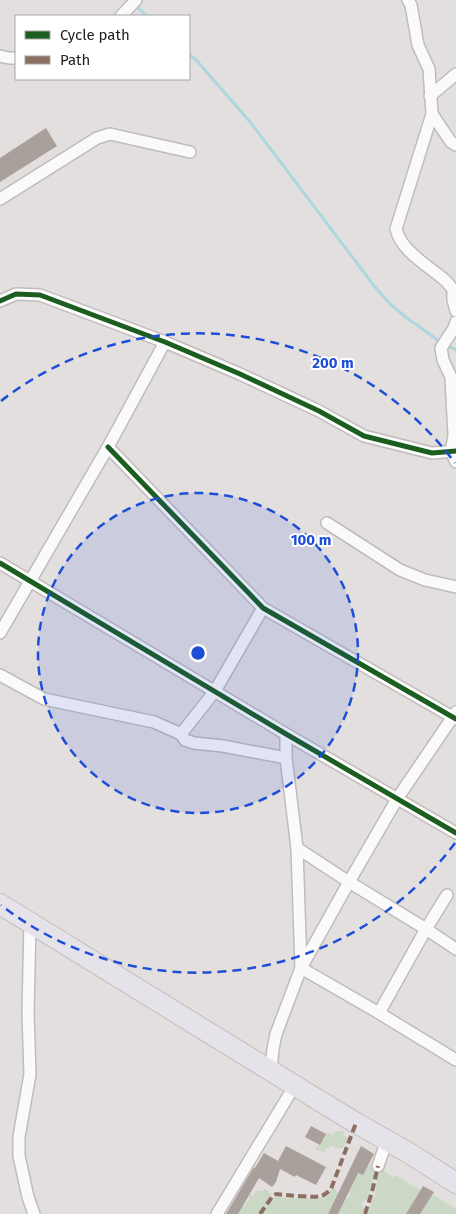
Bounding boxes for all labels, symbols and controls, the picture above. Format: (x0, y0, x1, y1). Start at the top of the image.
legend (15, 15, 190, 80)
text: Cycle path (60, 26, 130, 44)
text: Path (60, 51, 90, 69)
text: 200 m (312, 354, 354, 372)
text: 100 m (291, 531, 331, 549)
centre of rings (189, 644, 207, 662)

